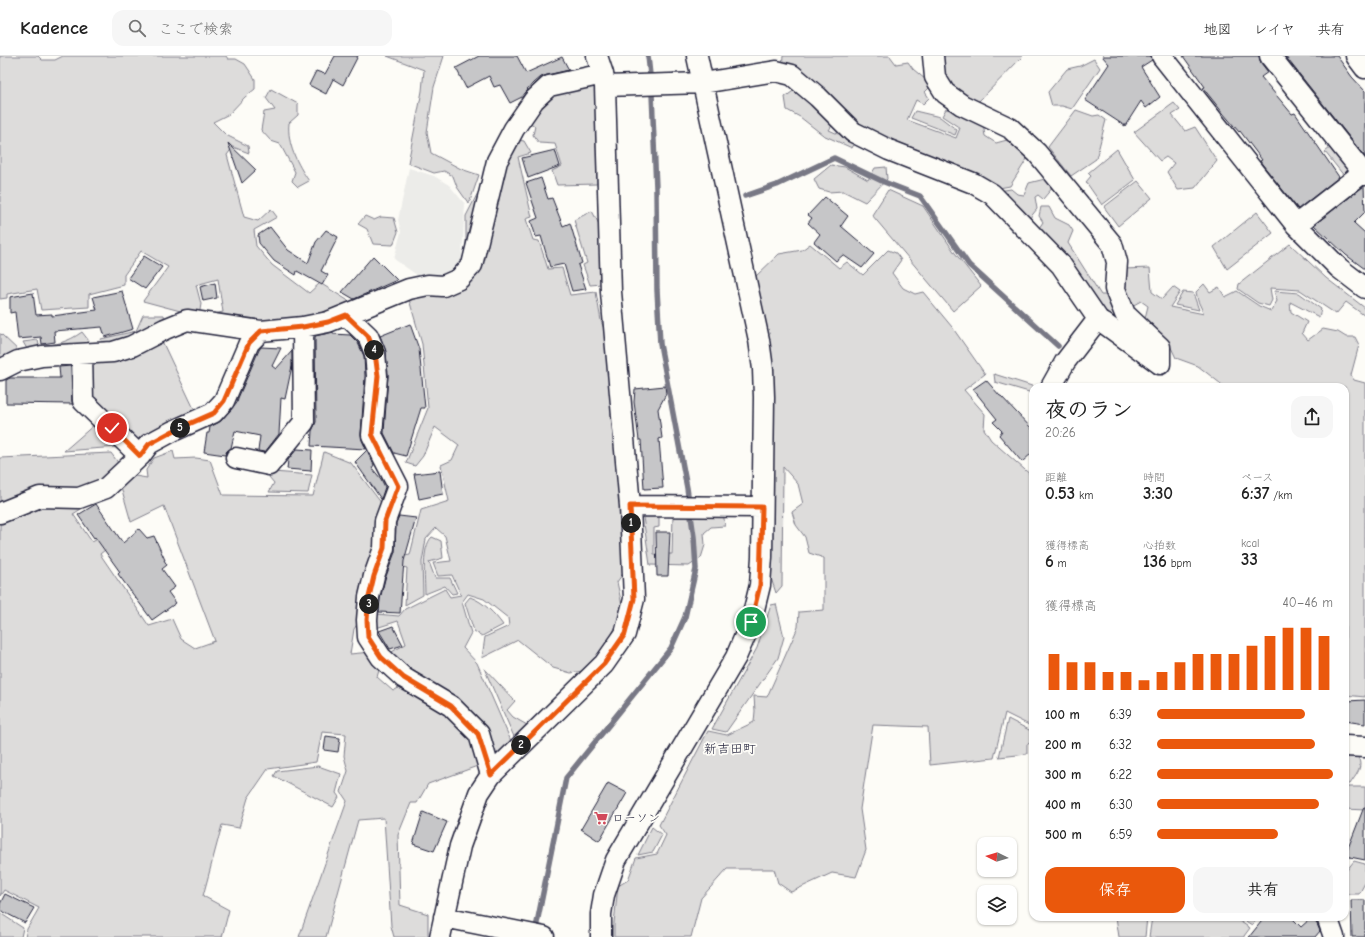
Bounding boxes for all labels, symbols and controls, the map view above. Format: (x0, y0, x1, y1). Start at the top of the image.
search box (112, 10, 392, 46)
text: Kadence (20, 17, 88, 39)
icon: search (126, 17, 148, 39)
text: ここで検索 (158, 20, 233, 38)
text: 地図 (1204, 21, 1232, 38)
text: レイヤ (1254, 21, 1295, 38)
text: 共有 (1317, 21, 1345, 38)
pin: 4 (364, 340, 384, 360)
text: 4 (371, 343, 377, 356)
button: share (1291, 396, 1333, 438)
text: 夜のラン (1045, 397, 1133, 423)
pin (95, 411, 129, 445)
icon: check (101, 417, 123, 439)
pin: 5 (170, 418, 190, 438)
text: 5 (177, 421, 183, 434)
text: 20:26 (1045, 425, 1076, 440)
text: 距離 (1045, 471, 1067, 484)
text: 時間 (1143, 471, 1165, 484)
text: ペース (1241, 471, 1273, 484)
text: 0.53 (1045, 484, 1075, 503)
text: 3:30 (1143, 484, 1173, 503)
text: 6:37 (1241, 484, 1269, 503)
text: km (1075, 489, 1093, 502)
text: /km (1269, 489, 1292, 502)
pin: 1 (621, 513, 641, 533)
text: 1 (629, 516, 633, 529)
text: kcal (1241, 537, 1259, 550)
text: 獲得標高 (1045, 539, 1089, 552)
text: 心拍数 (1143, 539, 1176, 552)
text: 33 (1241, 550, 1258, 569)
text: 6 (1045, 552, 1054, 571)
text: 136 (1143, 552, 1167, 571)
text: m (1054, 557, 1067, 570)
text: bpm (1167, 557, 1191, 570)
pin: 3 (359, 594, 379, 614)
text: 40–46 m (1283, 595, 1333, 610)
text: 3 (366, 597, 372, 610)
text: 獲得標高 (1045, 598, 1097, 613)
pin (734, 605, 768, 639)
icon: arrive (740, 611, 762, 633)
text: 100 m (1045, 707, 1080, 722)
text: 6:39 (1109, 707, 1132, 722)
pin: 2 (511, 735, 531, 755)
text: 200 m (1045, 737, 1081, 752)
text: 6:32 (1109, 737, 1132, 752)
text: 2 (518, 738, 524, 751)
district label: 新吉田町 (704, 741, 756, 756)
text: 300 m (1045, 767, 1081, 782)
text: 6:22 (1109, 767, 1132, 782)
text: 400 m (1045, 797, 1081, 812)
text: 6:30 (1109, 797, 1133, 812)
supermarket icon: ローソン (593, 810, 609, 826)
place label: ローソン (612, 811, 660, 825)
text: 500 m (1045, 827, 1082, 842)
text: 6:59 (1109, 827, 1132, 842)
north arrow (977, 837, 1017, 877)
map controls (977, 837, 1017, 925)
button: 保存 (1045, 867, 1185, 913)
button: 共有 (1193, 867, 1333, 913)
button: layers (977, 885, 1017, 925)

